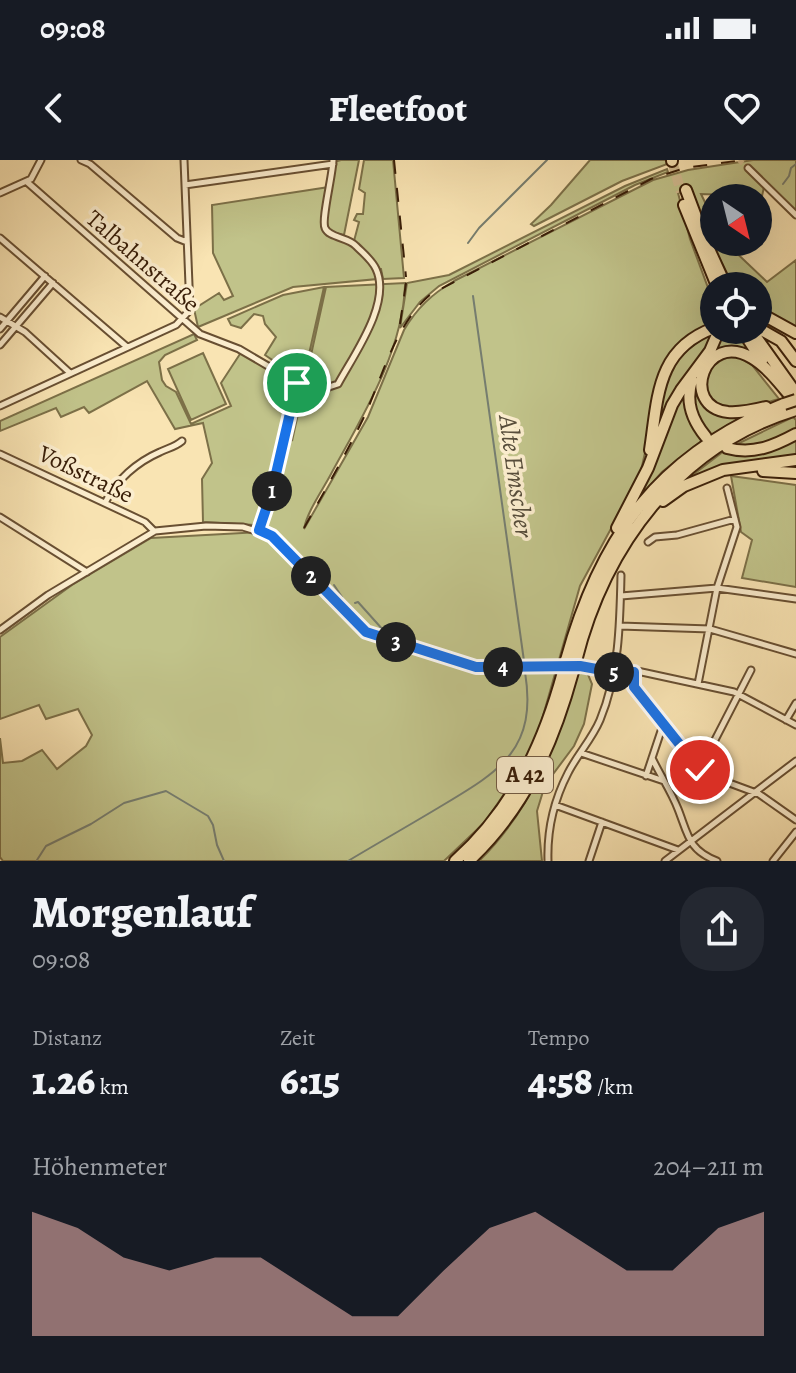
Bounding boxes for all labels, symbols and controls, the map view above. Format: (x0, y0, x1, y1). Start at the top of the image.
text: 09:08 (40, 8, 106, 48)
text: Fleetfoot (329, 84, 467, 133)
icon: back (32, 86, 76, 130)
icon: heart (720, 86, 764, 130)
north arrow (700, 184, 772, 256)
map controls (700, 184, 772, 344)
street label: Talbahnstraße (79, 203, 207, 319)
button: locate (700, 272, 772, 344)
pin (263, 349, 331, 417)
icon: arrive (275, 361, 319, 405)
water label: Alte Emscher (490, 411, 542, 540)
street label: Voßstraße (32, 437, 139, 511)
pin: 1 (252, 471, 292, 511)
text: 1 (268, 476, 276, 506)
pin: 2 (291, 556, 331, 596)
text: 2 (306, 561, 316, 591)
pin: 3 (376, 622, 416, 662)
text: 3 (391, 627, 401, 657)
pin: 4 (483, 647, 523, 687)
text: 4 (498, 652, 508, 682)
pin: 5 (594, 652, 634, 692)
text: 5 (609, 657, 619, 687)
pin (666, 736, 734, 804)
icon: check (678, 748, 722, 792)
road number: A 42 (497, 757, 553, 793)
text: Morgenlauf (32, 882, 251, 942)
button: share (680, 887, 764, 971)
text: 09:08 (32, 942, 90, 977)
text: Distanz (32, 1023, 102, 1053)
text: Zeit (280, 1023, 315, 1053)
text: Tempo (528, 1023, 589, 1053)
text: 1.26 (32, 1053, 95, 1108)
text: 6:15 (280, 1053, 340, 1108)
text: 4:58 (528, 1053, 593, 1108)
text: km (95, 1072, 129, 1102)
text: /km (593, 1072, 634, 1102)
text: Höhenmeter (32, 1149, 167, 1184)
text: 204–211 m (653, 1149, 764, 1184)

